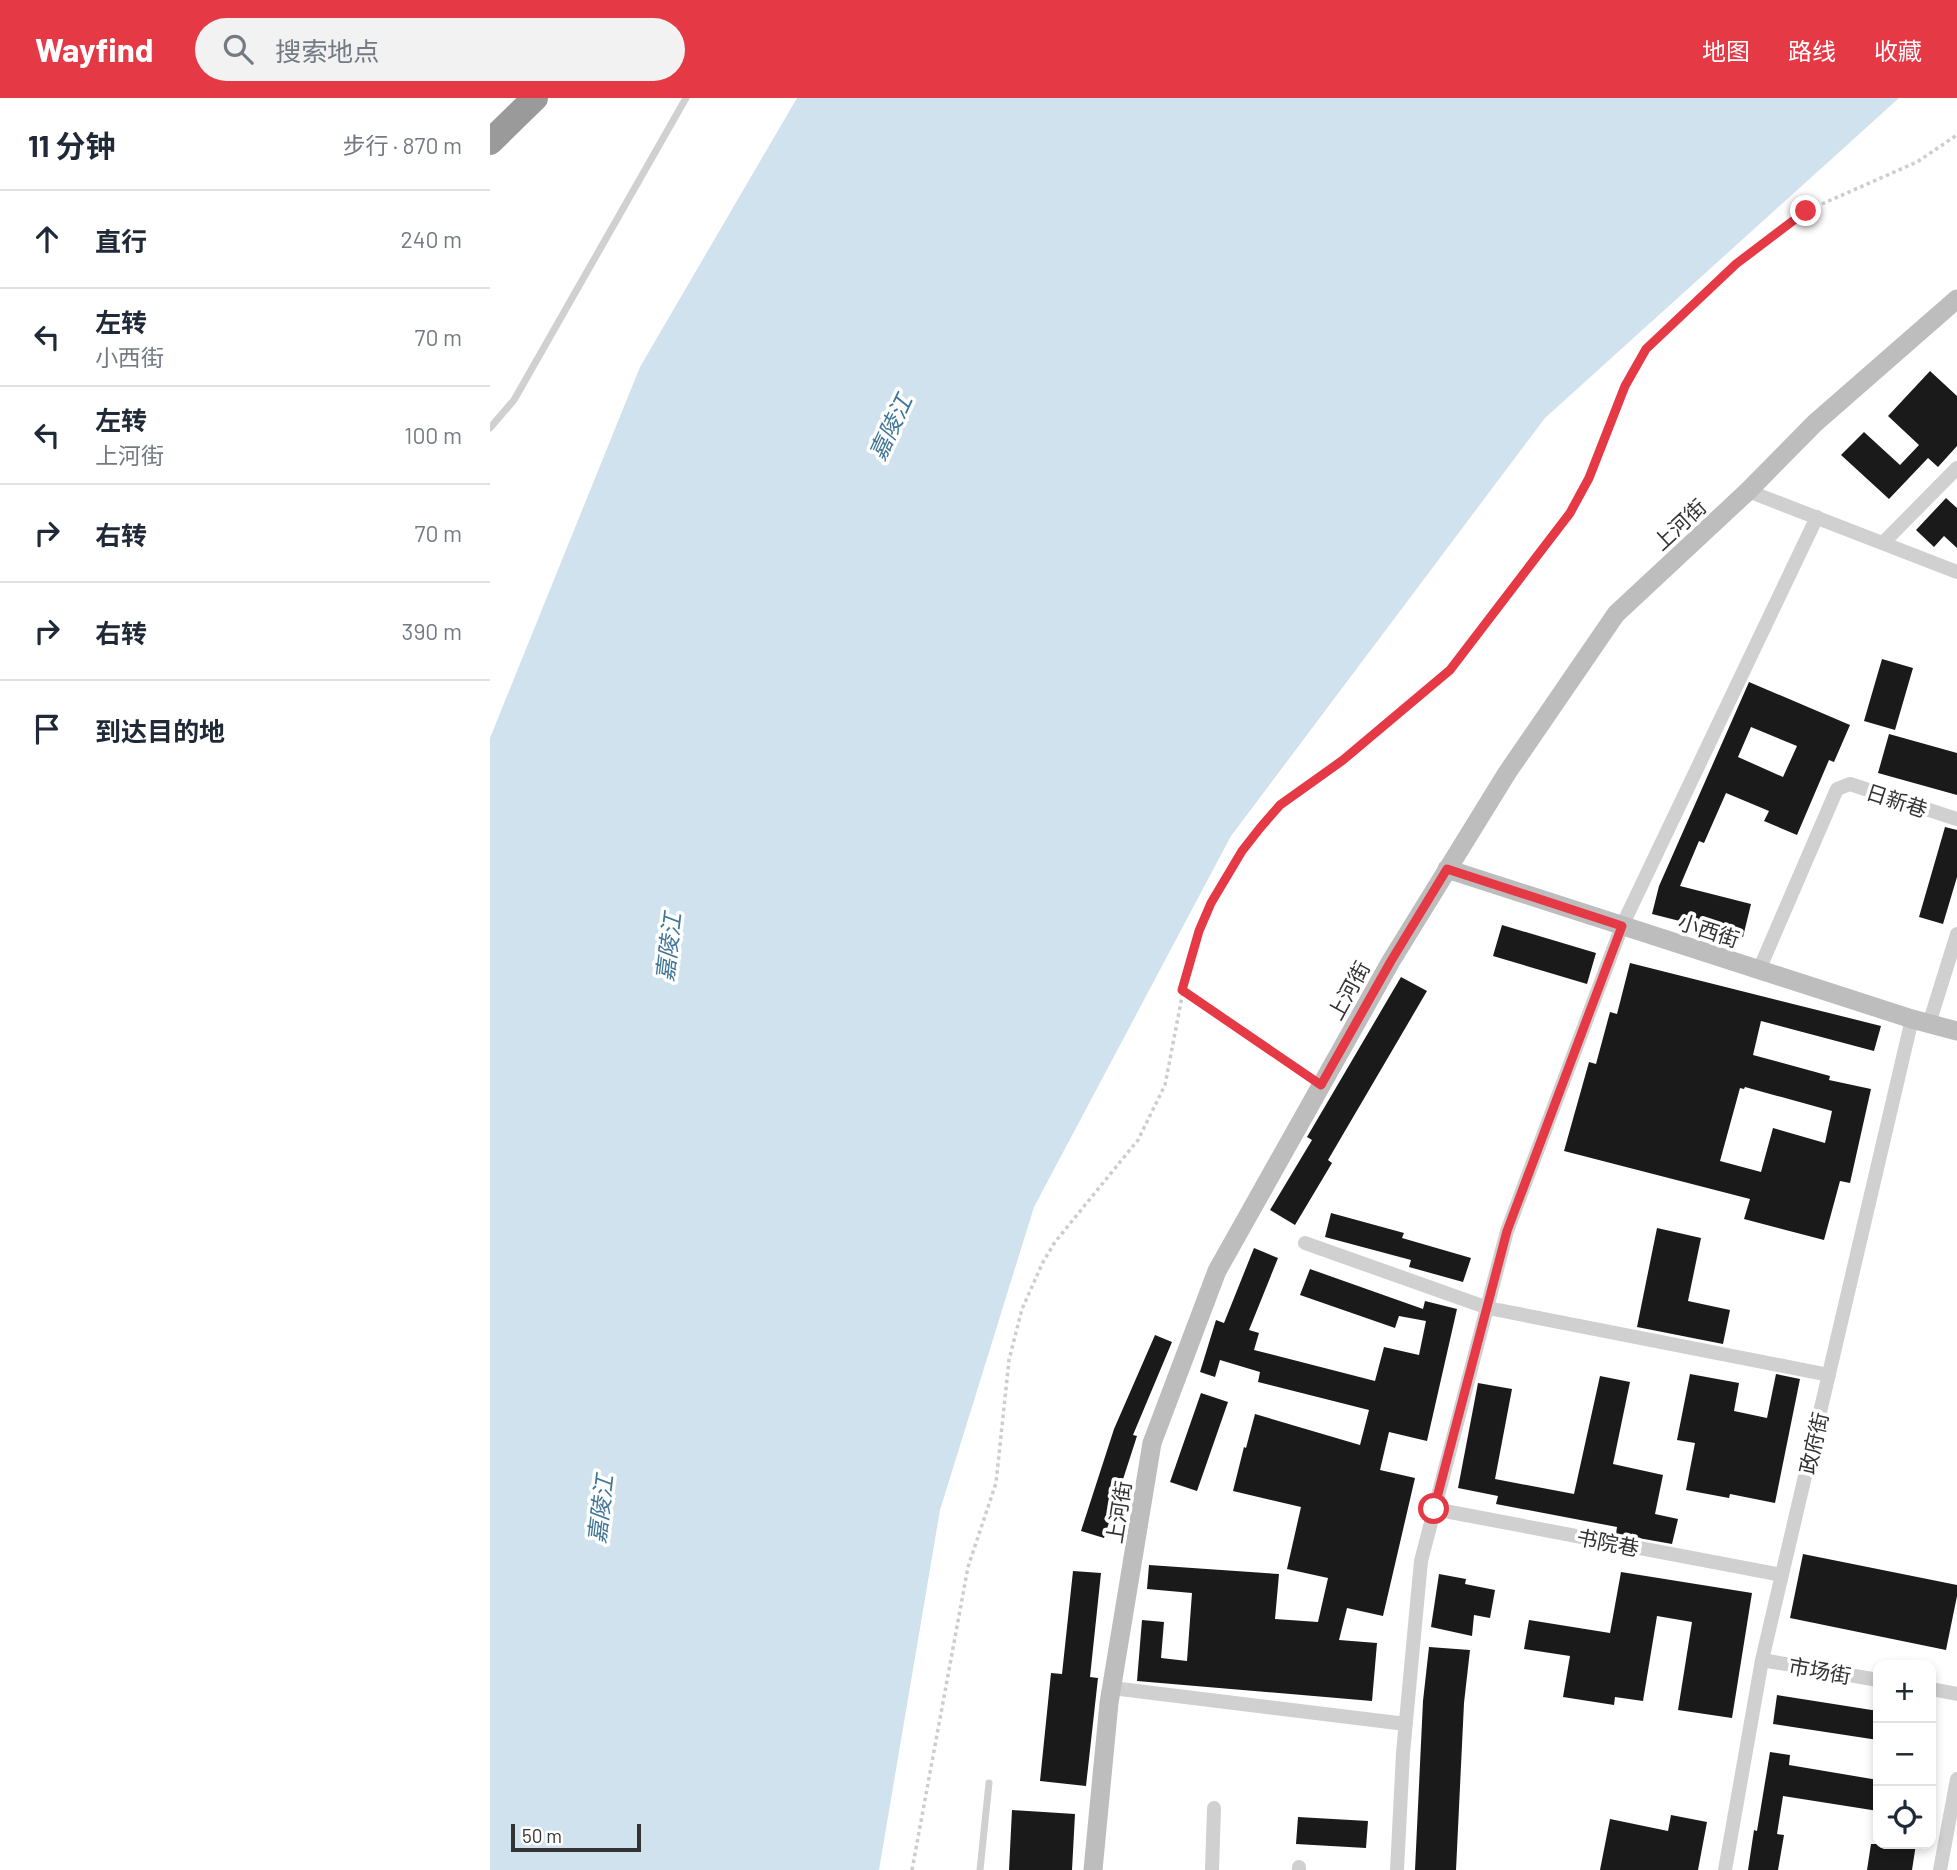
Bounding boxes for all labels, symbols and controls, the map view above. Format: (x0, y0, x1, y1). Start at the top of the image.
search box (195, 18, 685, 81)
text: Wayfind (35, 29, 153, 69)
icon: search (219, 30, 257, 68)
text: 搜索地点 (275, 35, 379, 66)
text: 地图 (1702, 36, 1750, 65)
text: 路线 (1788, 36, 1836, 65)
text: 收藏 (1874, 36, 1922, 65)
text: 11 分钟 (28, 127, 115, 163)
text: 步行 · 870 m (342, 131, 462, 159)
route end (1790, 195, 1821, 226)
icon: ahead (28, 220, 66, 258)
text: 直行 (95, 225, 147, 256)
text: 240 m (400, 225, 462, 253)
text: 左转 (95, 306, 147, 337)
icon: left (28, 318, 66, 356)
text: 70 m (415, 323, 462, 351)
text: 小西街 (95, 343, 164, 371)
water label: 嘉陵江 (863, 387, 919, 464)
text: 左转 (95, 404, 147, 435)
icon: left (28, 416, 66, 454)
text: 100 m (404, 421, 462, 449)
text: 上河街 (95, 441, 164, 469)
street label: 上河街 (1647, 493, 1711, 555)
icon: right (28, 514, 66, 552)
text: 右转 (95, 519, 147, 550)
text: 70 m (415, 519, 462, 547)
icon: right (28, 612, 66, 650)
text: 右转 (95, 617, 147, 648)
text: 390 m (402, 617, 462, 645)
icon: arrive (28, 710, 66, 748)
text: 到达目的地 (95, 715, 225, 746)
street label: 日新巷 (1863, 778, 1931, 822)
water label: 嘉陵江 (650, 908, 686, 983)
street label: 小西街 (1675, 908, 1743, 952)
street label: 上河街 (1322, 956, 1374, 1024)
street label: 政府街 (1794, 1409, 1832, 1477)
water label: 嘉陵江 (582, 1470, 618, 1545)
street label: 上河街 (1101, 1479, 1135, 1545)
route start (1418, 1493, 1449, 1524)
street label: 书院巷 (1575, 1524, 1641, 1560)
street label: 市场街 (1787, 1652, 1853, 1688)
map controls (1873, 1660, 1936, 1849)
button: + (1873, 1660, 1936, 1723)
button: − (1873, 1723, 1936, 1786)
button: locate (1873, 1786, 1936, 1849)
scale bar (511, 1821, 640, 1853)
text: 50 m (522, 1824, 562, 1847)

